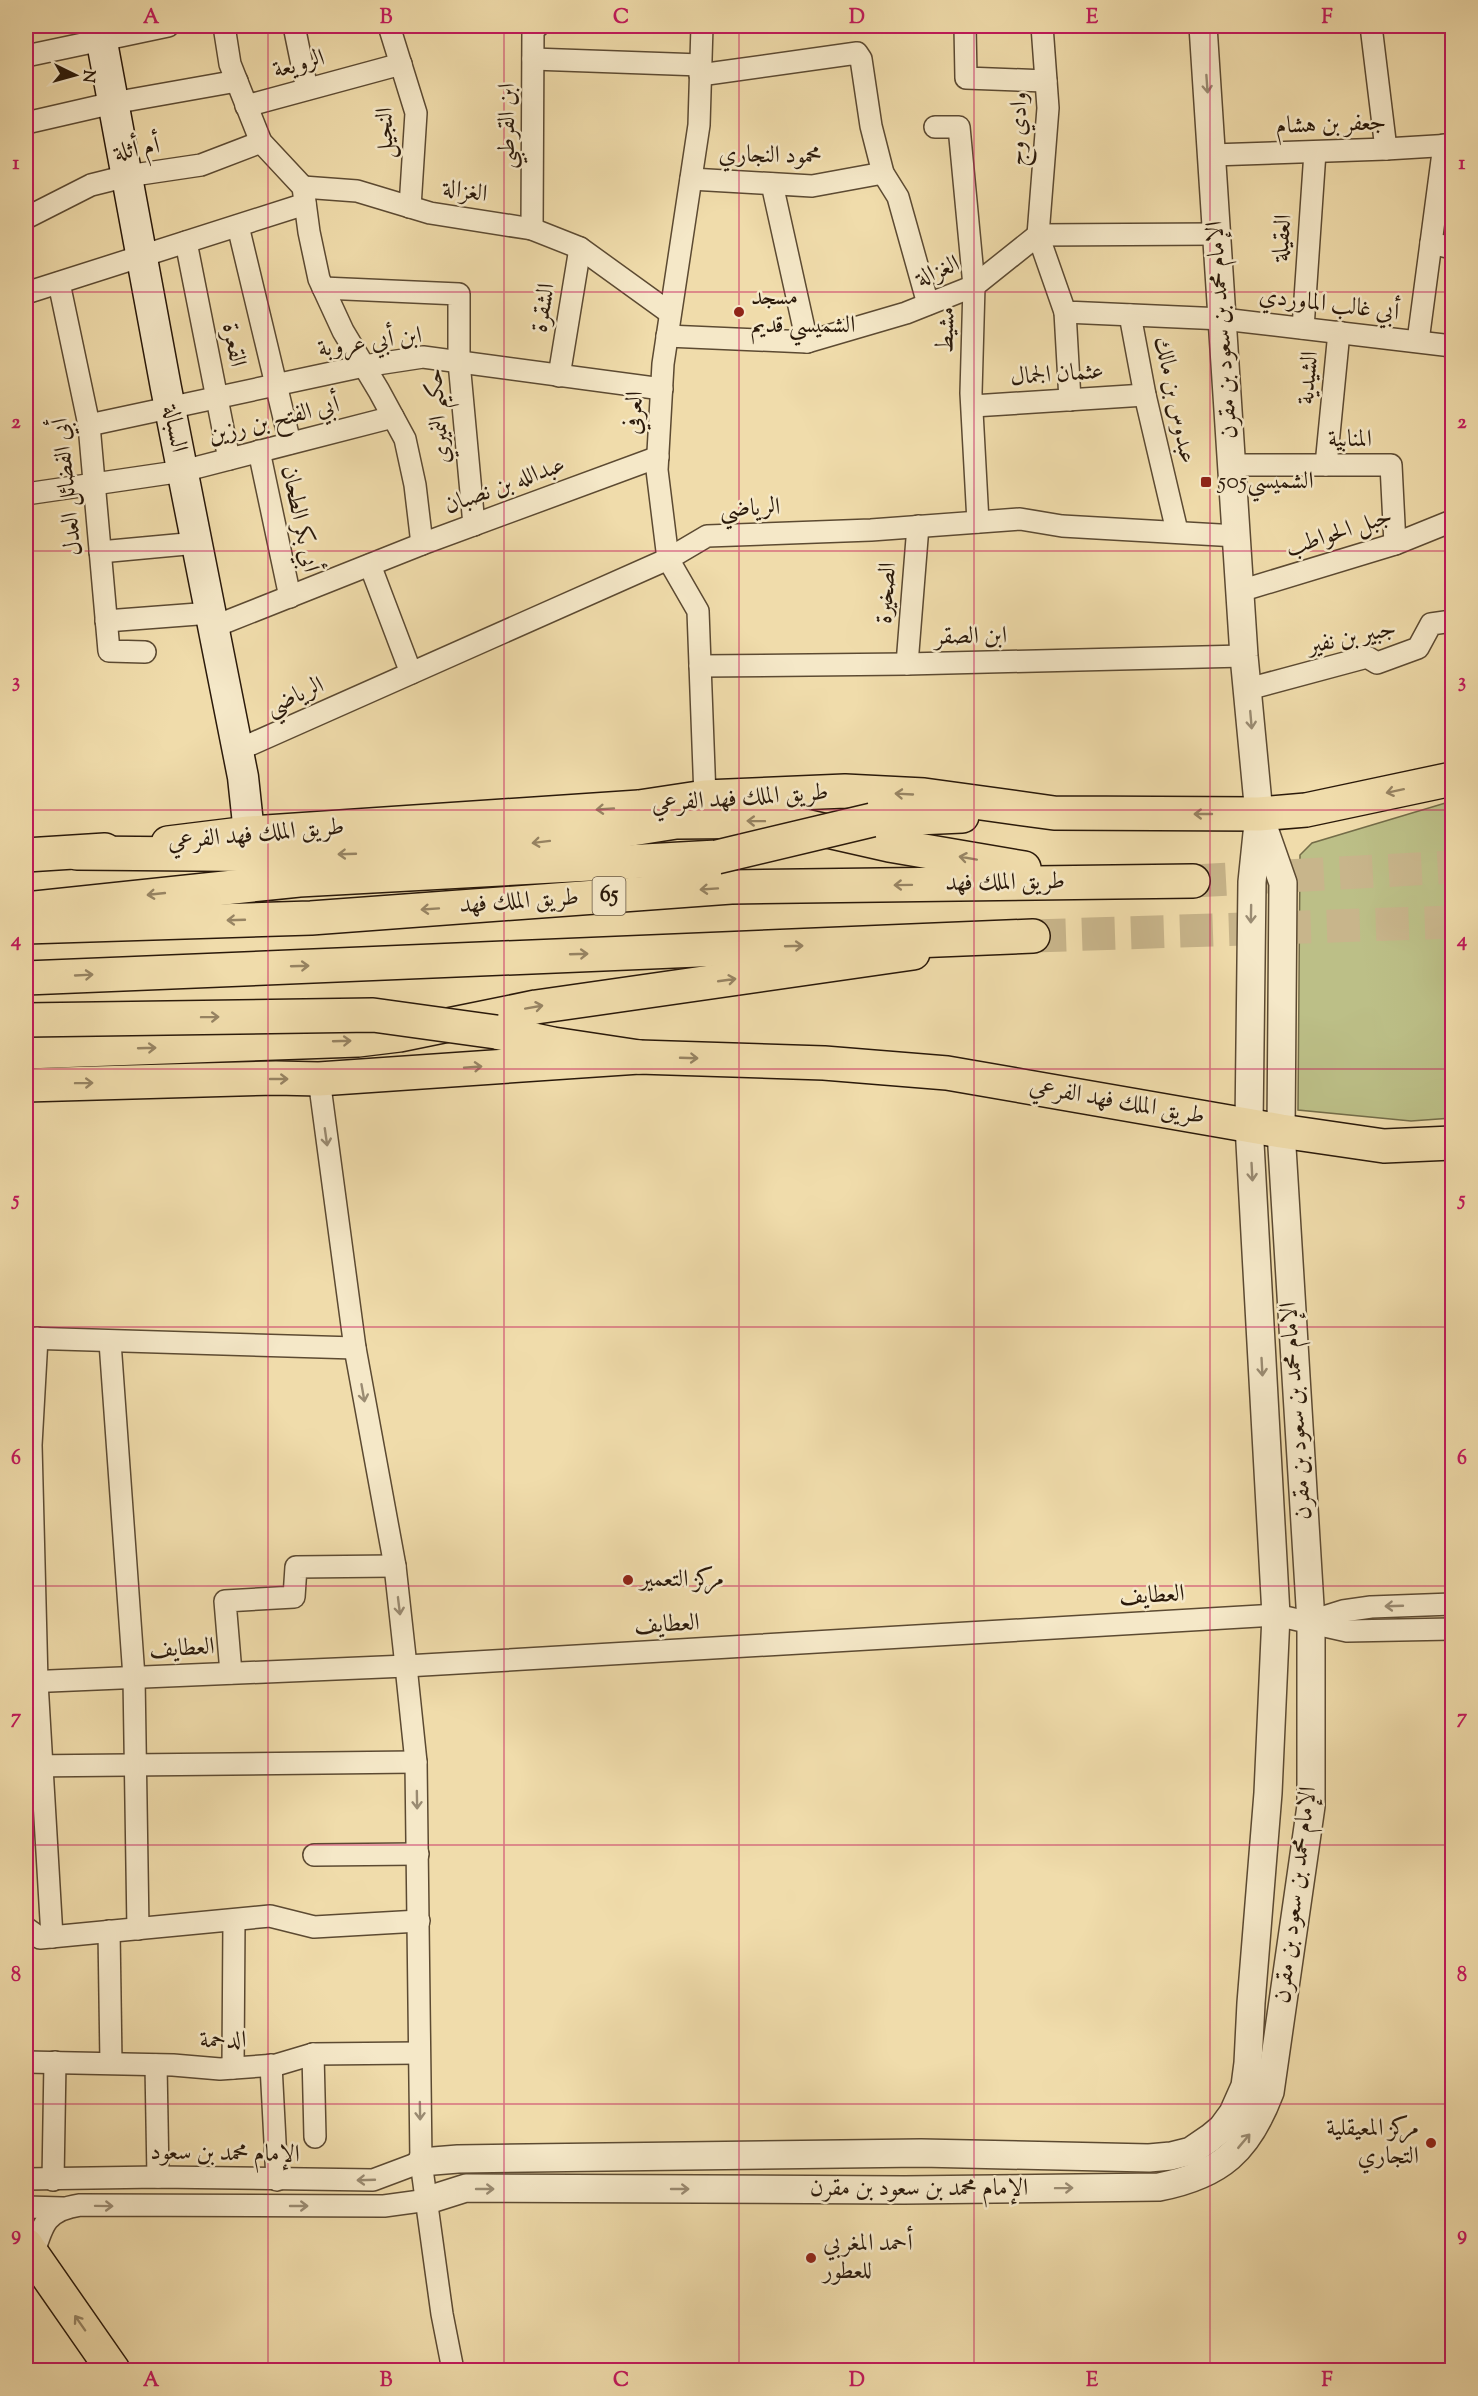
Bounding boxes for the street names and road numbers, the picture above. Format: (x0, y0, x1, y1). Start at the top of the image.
street label: الرويعة (269, 42, 329, 88)
street label: ابن القرطبي (491, 83, 528, 169)
street label: وادي وج (1001, 91, 1039, 167)
street label: جعفر بن هشام (1275, 106, 1387, 146)
street label: النجيل (369, 107, 403, 159)
street label: أم أثلة (110, 127, 163, 173)
street label: محمود النجاري (718, 138, 822, 174)
street label: الغزالة (439, 172, 490, 212)
street label: العقيلة (1264, 213, 1302, 264)
street label: الإمام محمد بن سعود بن مقرن (1198, 220, 1250, 440)
street label: الغزالة (910, 248, 965, 297)
street label: أبي غالب الماوردي (1257, 278, 1402, 331)
street label: الشقرة (523, 281, 565, 335)
street label: مشيط (929, 306, 965, 354)
street label: ابن أبي عروبة (316, 317, 424, 367)
street label: القعرة (212, 320, 254, 370)
street label: عبدوس بن مالك (1144, 333, 1204, 467)
street label: الشيدية (1290, 350, 1328, 406)
street label: عثمان الجمال (1009, 355, 1105, 395)
street label: حكيم النميري (418, 366, 465, 465)
street label: أبي الفتح بن رزين (204, 386, 344, 456)
street label: العرفي (617, 390, 653, 436)
street label: السبالة (153, 401, 195, 456)
street label: أبي الفضائل العدل (42, 416, 92, 558)
street label: المنابية (1328, 423, 1372, 457)
street label: عبدالله بن نصبان (440, 448, 570, 524)
street label: أبي بكر الطحان (271, 462, 329, 576)
street label: الرياضي (719, 491, 781, 530)
street label: جبل الحواطب (1281, 500, 1397, 566)
street label: الصخيرة (868, 561, 906, 625)
street label: جبير بن نفير (1302, 612, 1399, 665)
street label: ابن الصقر (932, 619, 1007, 655)
street label: الرياضي (260, 669, 331, 728)
street label: طريق الملك فهد الفرعي (650, 776, 830, 822)
street label: طريق الملك فهد الفرعي (166, 810, 346, 860)
street label: طريق الملك فهد (945, 865, 1065, 901)
road number: 65 (592, 877, 626, 915)
street label: طريق الملك فهد (458, 881, 580, 923)
street label: طريق الملك فهد الفرعي (1027, 1070, 1207, 1134)
street label: الإمام محمد بن سعود بن مقرن (1272, 1301, 1324, 1521)
street label: العطايف (1118, 1577, 1186, 1615)
street label: العطايف (633, 1606, 701, 1644)
street label: العطايف (148, 1630, 216, 1668)
street label: الإمام محمد بن سعود بن مقرن (1266, 1785, 1328, 2006)
street label: الدحمة (200, 2024, 246, 2058)
street label: الإمام محمد بن سعود (150, 2136, 300, 2174)
street label: الإمام محمد بن سعود بن مقرن (810, 2172, 1028, 2208)

